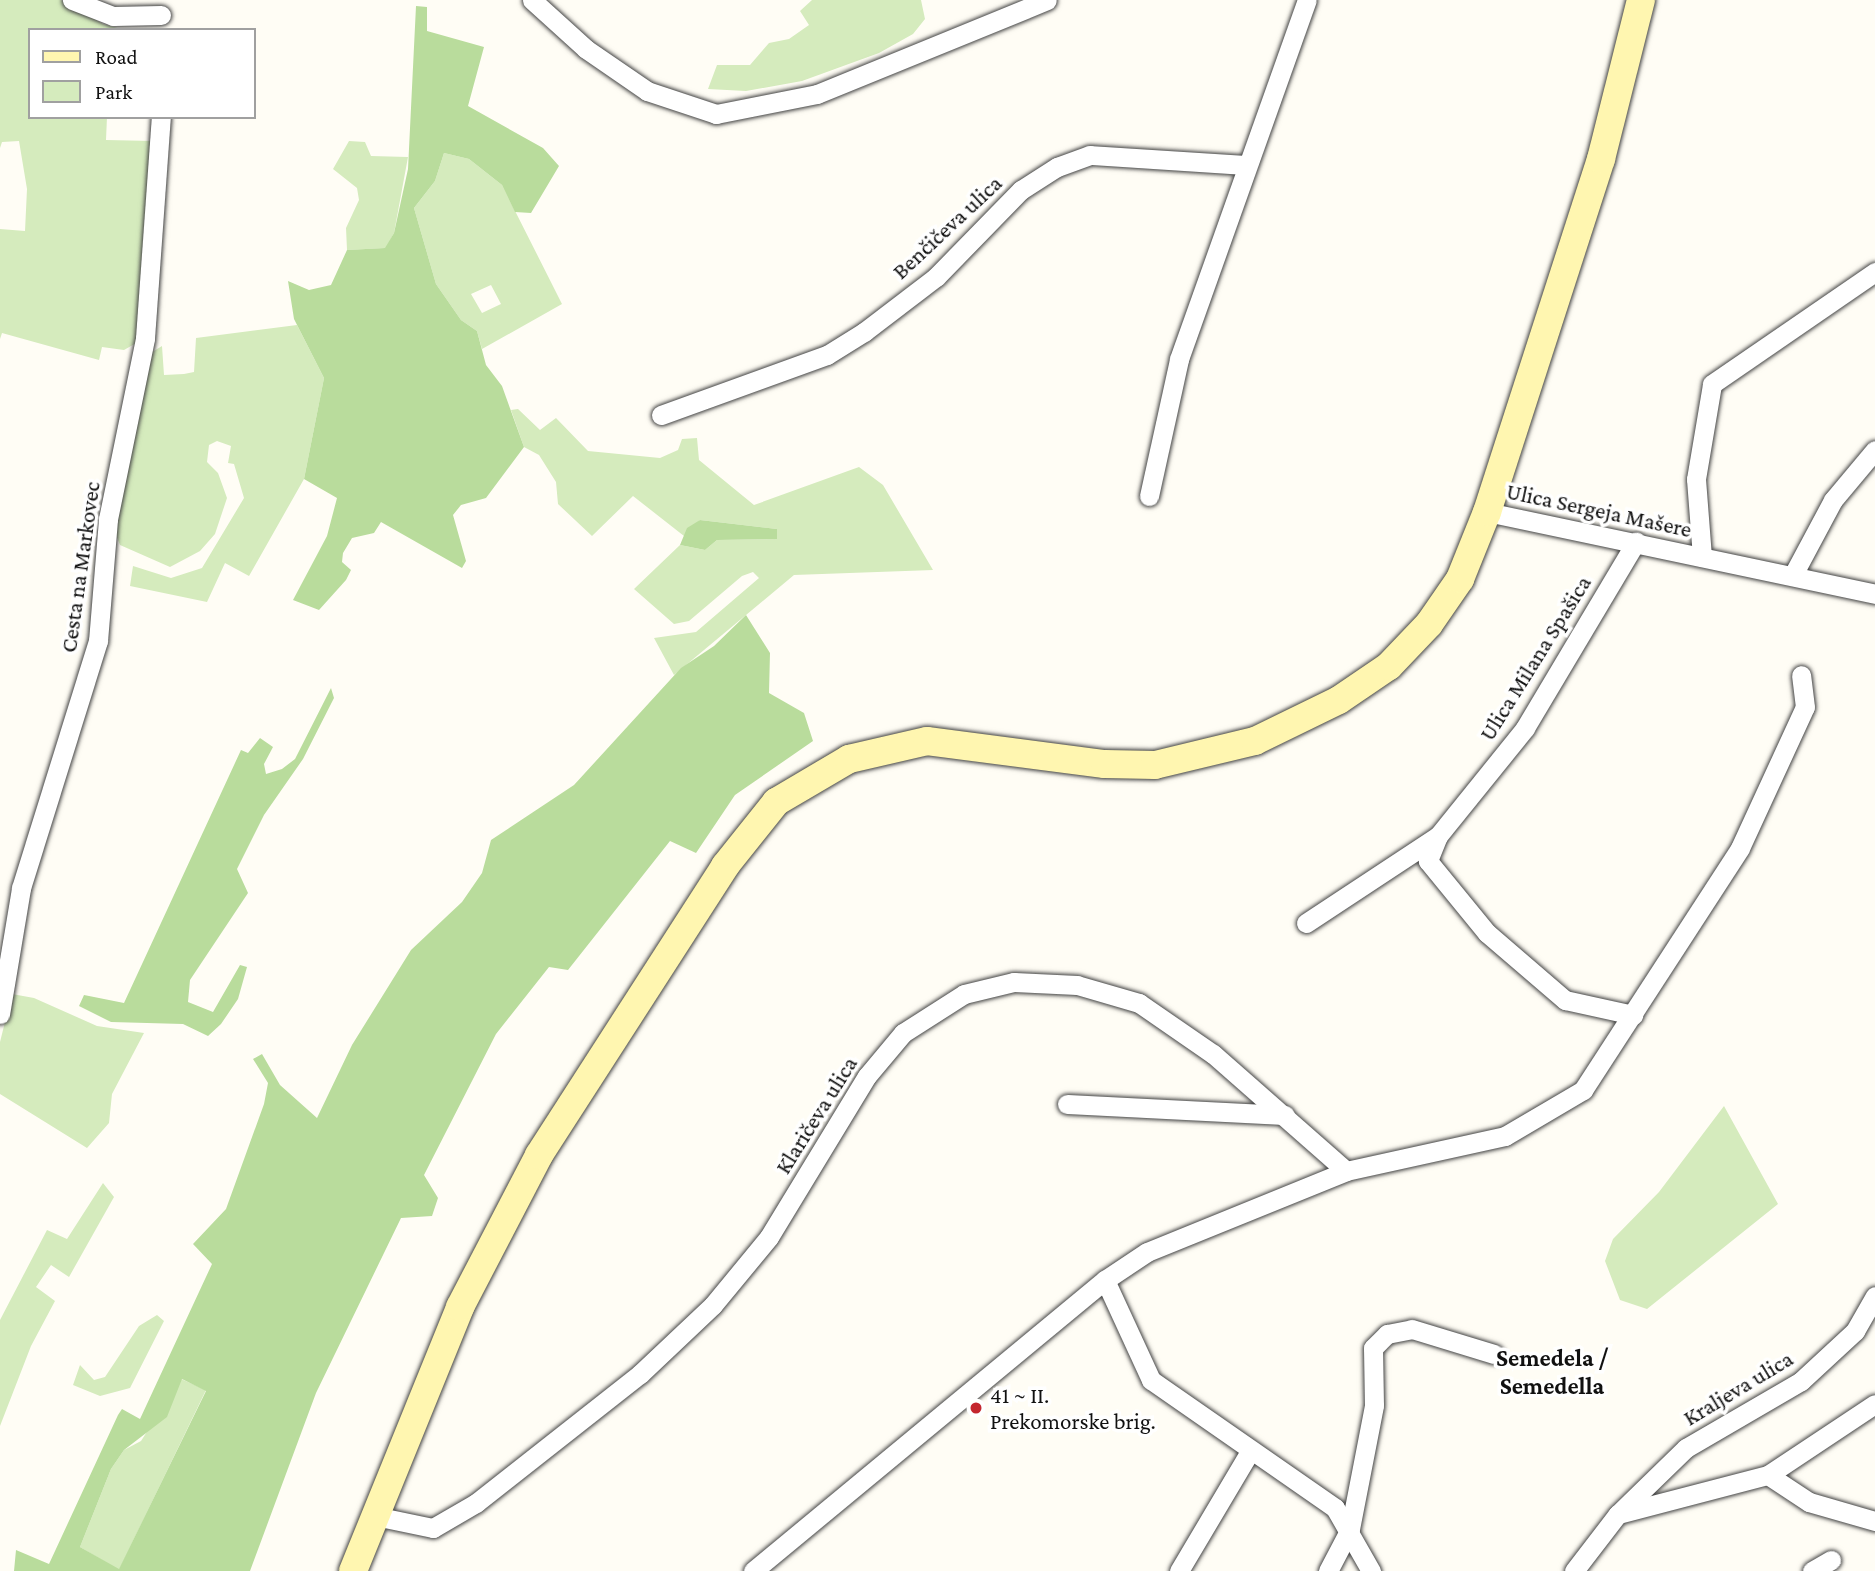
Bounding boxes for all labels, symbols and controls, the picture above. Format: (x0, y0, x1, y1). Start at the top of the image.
legend (28, 28, 256, 119)
text: Road (95, 45, 138, 69)
text: Park (95, 80, 132, 104)
street label: Benčičeva ulica (886, 169, 1008, 285)
street label: Ulica Sergeja Mašere (1504, 477, 1694, 543)
street label: Cesta na Markovec (54, 480, 106, 654)
street label: Ulica Milana Spašica (1473, 570, 1597, 746)
street label: Klaričeva ulica (769, 1051, 863, 1179)
district label: Semedela / Semedella (1496, 1344, 1608, 1400)
street label: Kraljeva ulica (1678, 1344, 1798, 1432)
place label: 41 ~ II. Prekomorske brig. (990, 1381, 1156, 1435)
marker: 41 ~ II. Prekomorske brig. (968, 1400, 984, 1416)

